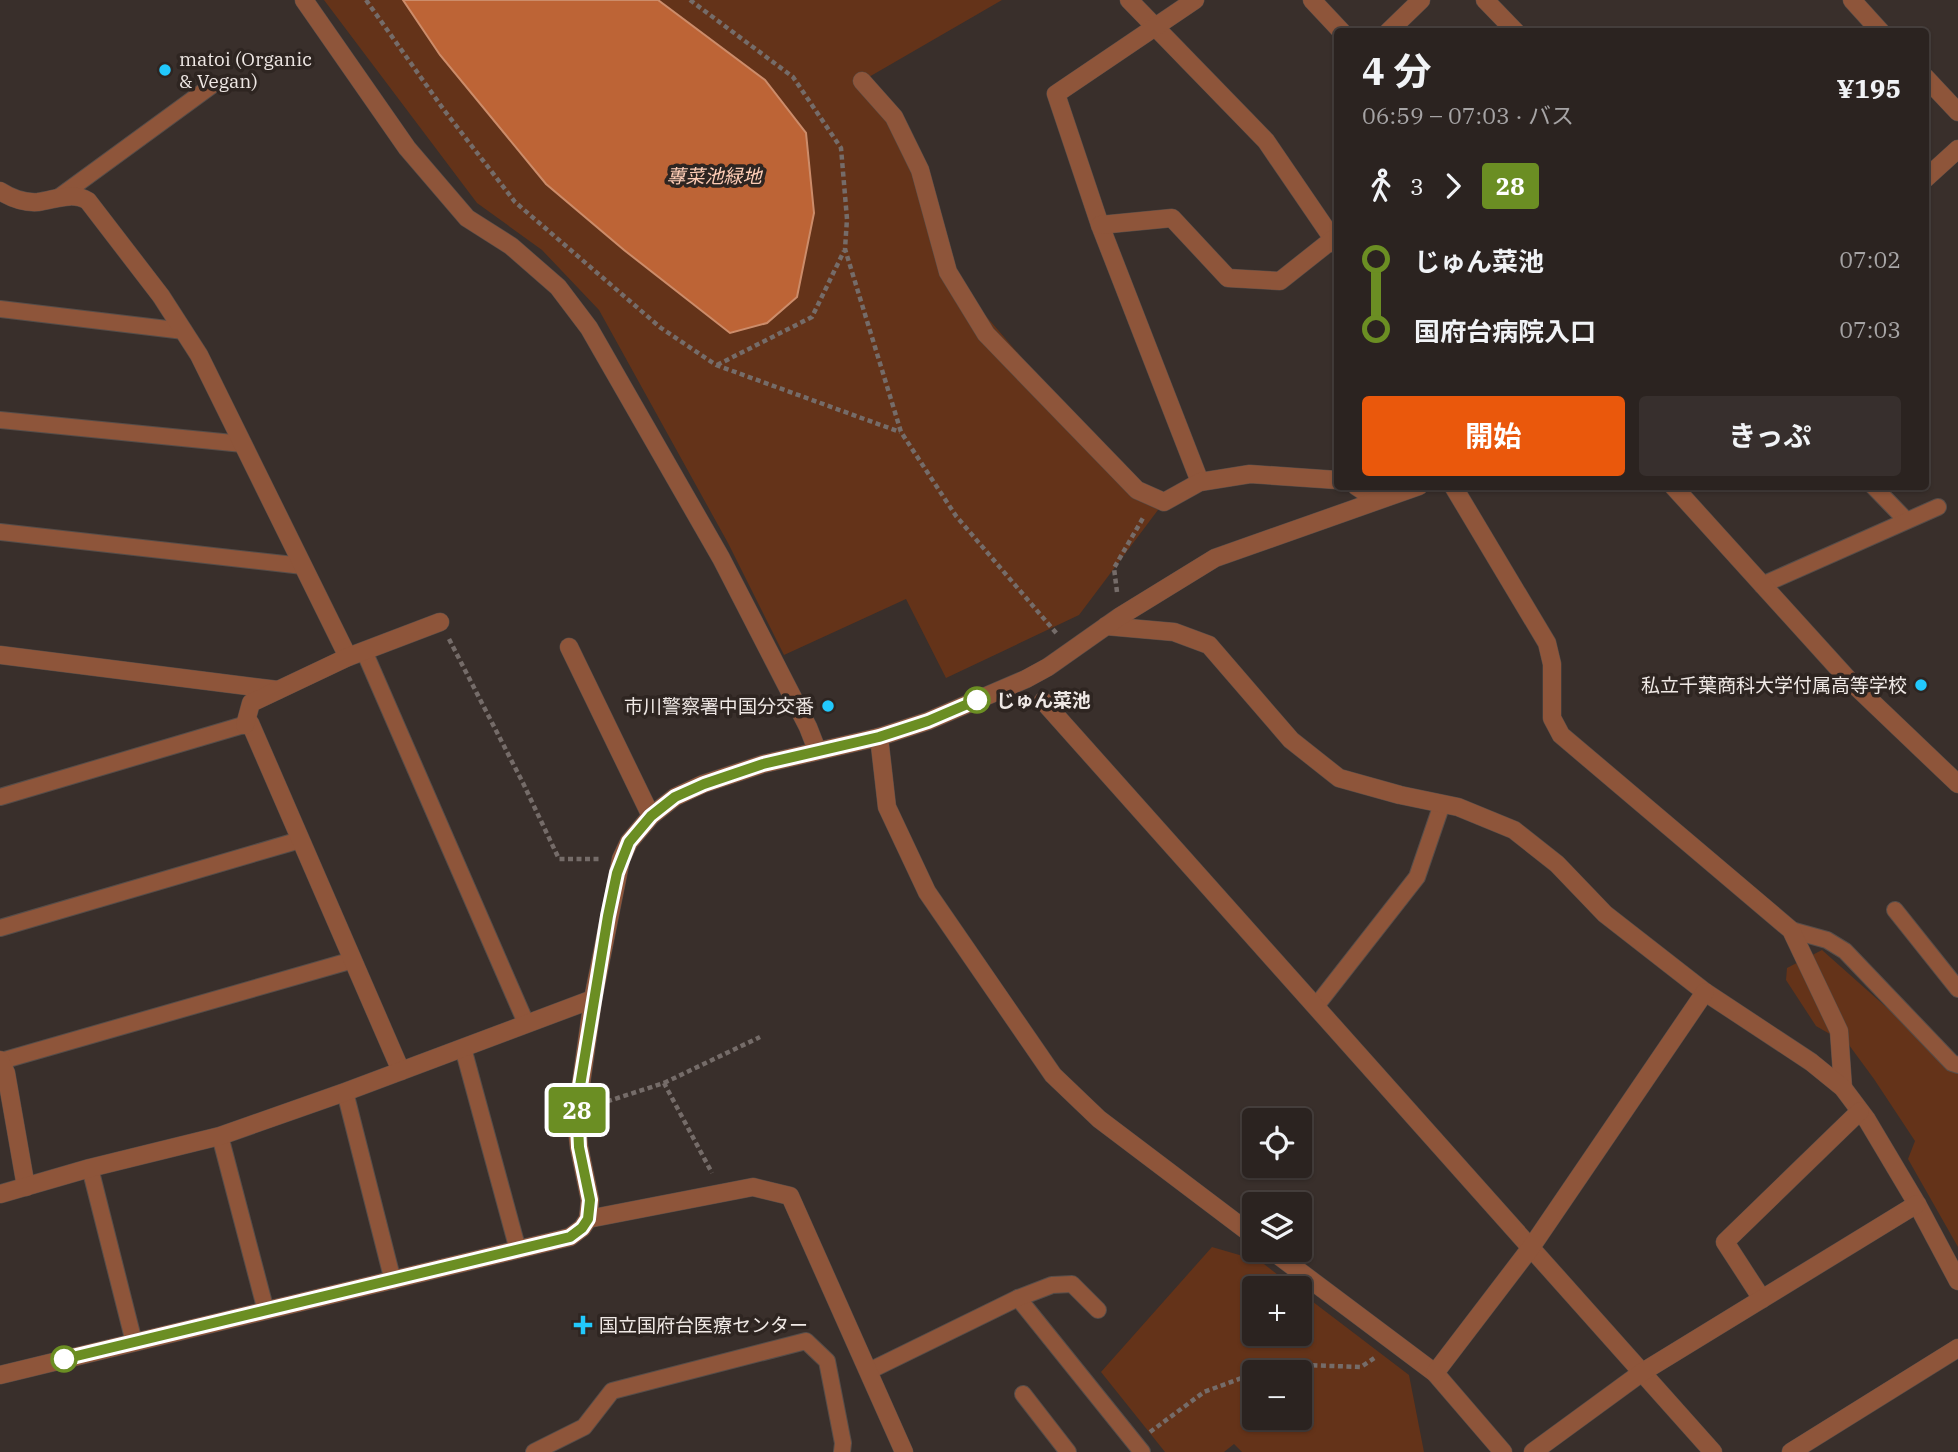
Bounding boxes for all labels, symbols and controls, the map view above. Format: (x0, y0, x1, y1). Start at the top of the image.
text: 4 分 (1362, 46, 1432, 95)
place label: matoi (Organic & Vegan) (179, 47, 312, 93)
marker: matoi (Organic & Vegan) (157, 62, 173, 78)
text: ¥195 (1836, 71, 1901, 105)
text: 06:59 – 07:03 · バス (1362, 100, 1574, 130)
park label: 蓴菜池緑地 (666, 164, 763, 188)
icon: walk (1362, 167, 1400, 205)
icon: forward (1434, 167, 1472, 205)
text: 28 (1496, 170, 1525, 202)
text: 3 (1410, 171, 1424, 201)
text: じゅん菜池 (1414, 244, 1544, 278)
text: 07:02 (1839, 244, 1901, 274)
text: 国府台病院入口 (1414, 314, 1596, 348)
text: 07:03 (1839, 314, 1901, 344)
button: 開始 (1362, 396, 1625, 476)
button: きっぷ (1639, 396, 1901, 476)
place label: 私立千葉商科大学付属高等学校 (1641, 673, 1907, 697)
marker: 私立千葉商科大学付属高等学校 (1913, 677, 1929, 693)
marker: じゅん菜池 (964, 687, 990, 713)
place label: じゅん菜池 (996, 688, 1091, 712)
place label: 市川警察署中国分交番 (624, 694, 814, 718)
marker: 市川警察署中国分交番 (820, 698, 836, 714)
line badge: 28 (546, 1087, 608, 1133)
text: 28 (563, 1094, 591, 1126)
map controls (1242, 1108, 1312, 1430)
button: locate (1242, 1108, 1312, 1178)
button: layers (1242, 1192, 1312, 1262)
button: + (1242, 1276, 1312, 1346)
place label: 国立国府台医療センター (599, 1313, 808, 1337)
marker: 国立国府台医療センター (573, 1315, 593, 1335)
unlabelled marker (51, 1346, 77, 1372)
button: − (1242, 1360, 1312, 1430)

